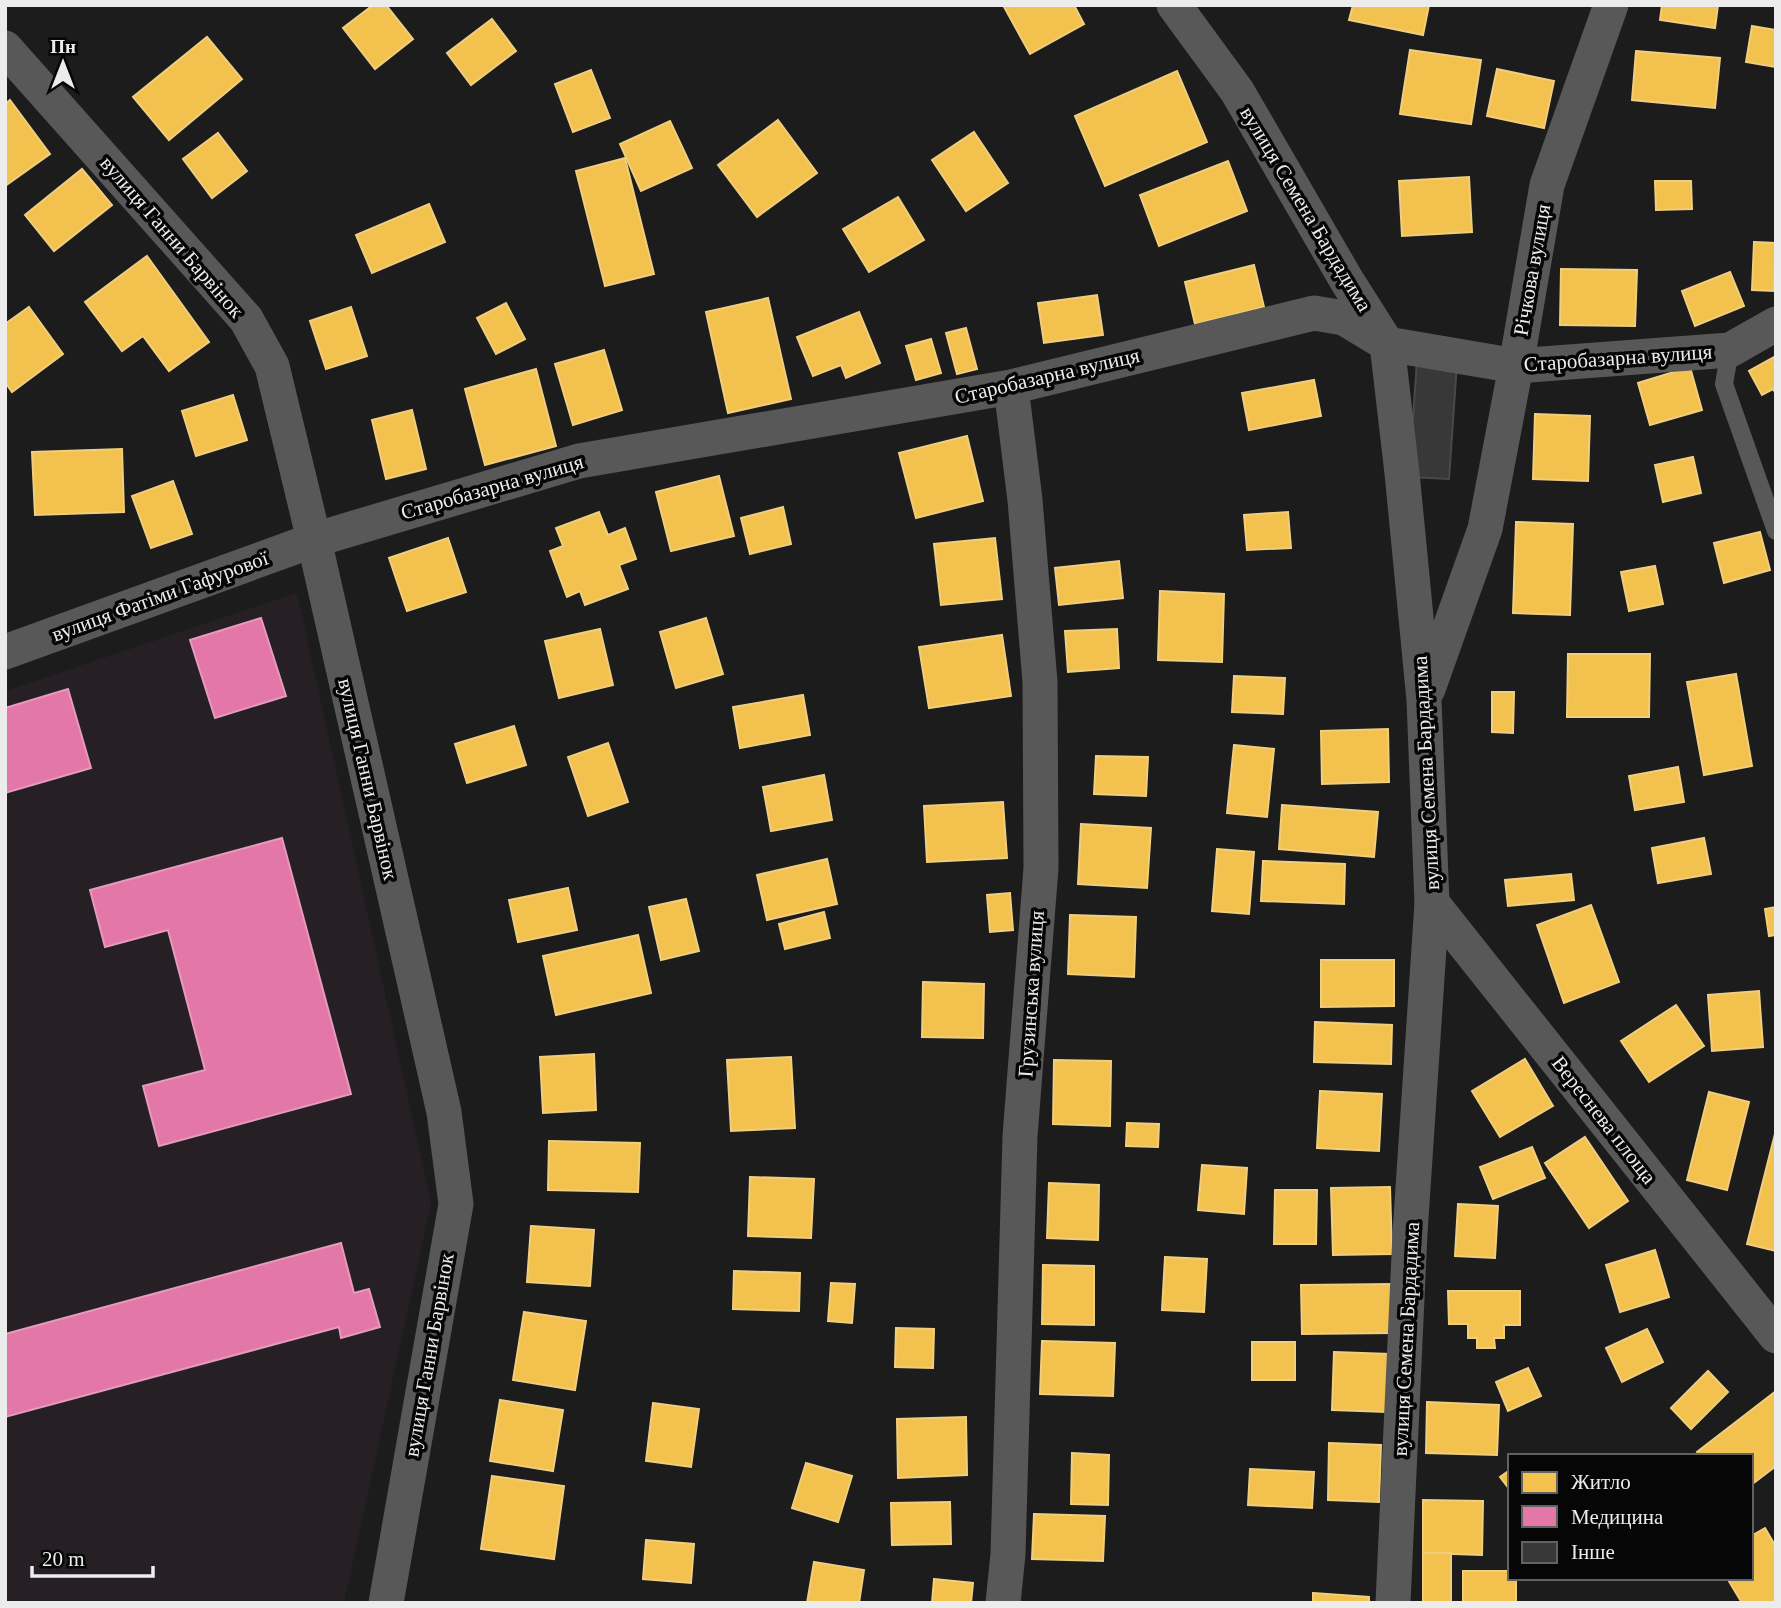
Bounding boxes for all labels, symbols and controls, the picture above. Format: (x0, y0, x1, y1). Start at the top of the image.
north arrow (28, 28, 98, 98)
text: Пн (50, 36, 76, 57)
street label: вулиця Семена Бардадима (1235, 102, 1377, 316)
street label: вулиця Ганни Барвінок (95, 151, 249, 323)
street label: Річкова вулиця (1509, 202, 1555, 338)
street label: Старобазарна вулиця (1523, 339, 1713, 377)
street label: Старобазарна вулиця (952, 343, 1142, 409)
street label: Старобазарна вулиця (398, 449, 586, 525)
street label: вулиця Фатіми Гафурової (49, 546, 272, 646)
street label: вулиця Семена Бардадима (1408, 655, 1444, 891)
street label: вулиця Ганни Барвінок (333, 676, 403, 883)
street label: Грузинська вулиця (1013, 910, 1049, 1078)
street label: Вереснева площа (1547, 1051, 1662, 1189)
street label: вулиця Семена Бардадима (1388, 1221, 1424, 1457)
street label: вулиця Ганни Барвінок (399, 1251, 459, 1459)
legend (1508, 1454, 1753, 1580)
text: Житло (1571, 1470, 1631, 1494)
text: Медицина (1571, 1505, 1664, 1529)
scale bar (32, 1534, 152, 1578)
text: Інше (1571, 1540, 1615, 1564)
text: 20 m (42, 1547, 85, 1571)

